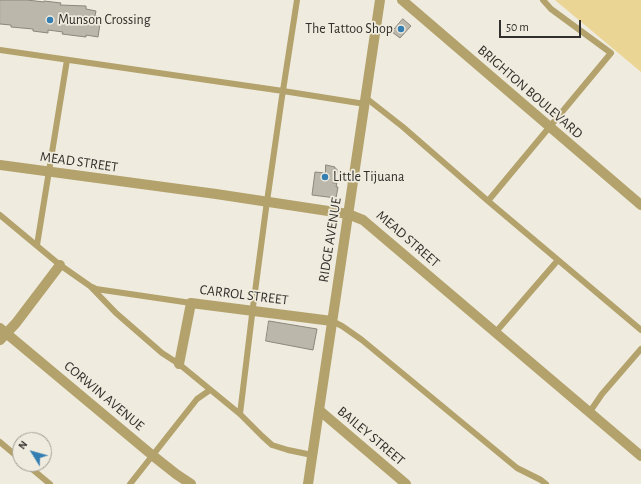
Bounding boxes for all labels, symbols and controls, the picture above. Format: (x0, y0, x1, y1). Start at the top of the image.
place label: Munson Crossing (58, 12, 151, 28)
scale bar (501, 12, 583, 38)
marker: Munson Crossing (45, 15, 55, 25)
place label: The Tattoo Shop (305, 21, 393, 37)
text: 50 m (506, 21, 529, 33)
marker: The Tattoo Shop (396, 24, 406, 34)
street label: BRIGHTON BOULEVARD (474, 42, 586, 142)
street label: MEAD STREET (39, 148, 119, 176)
place label: Little Tijuana (333, 169, 404, 185)
marker: Little Tijuana (320, 172, 330, 182)
street label: RIDGE AVENUE (315, 196, 345, 284)
street label: MEAD STREET (373, 207, 443, 271)
street label: CARROL STREET (199, 281, 289, 309)
street label: CORWIN AVENUE (61, 358, 147, 434)
street label: BAILEY STREET (334, 403, 408, 469)
north arrow (12, 432, 52, 472)
text: N (16, 439, 30, 451)

